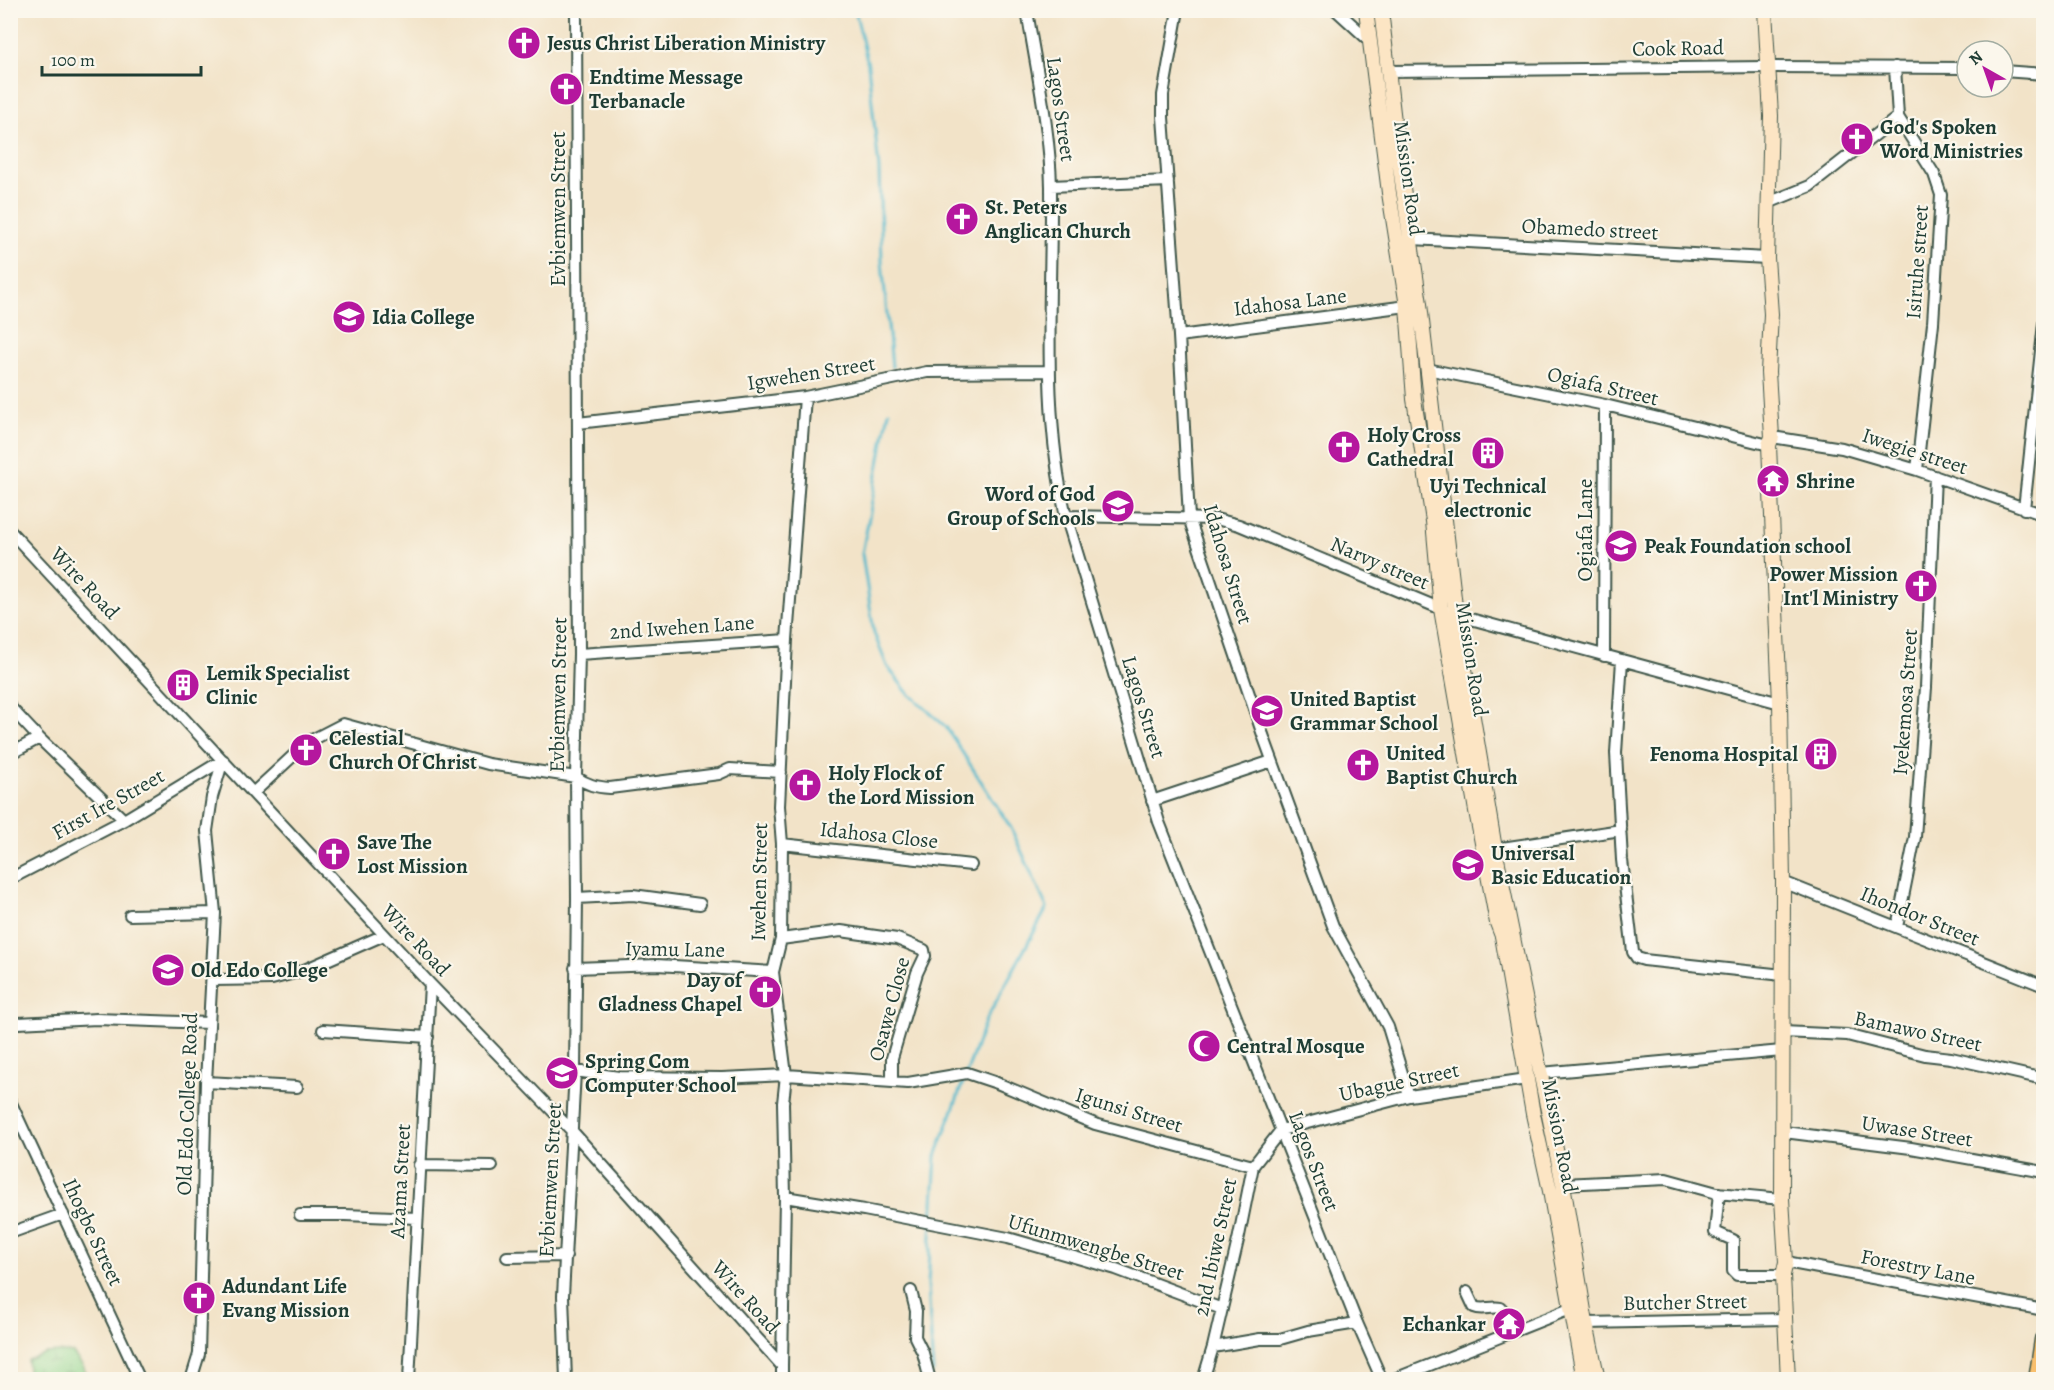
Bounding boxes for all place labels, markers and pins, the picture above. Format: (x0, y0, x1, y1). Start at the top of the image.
church icon: Jesus Christ Liberation Ministry (506, 25, 542, 61)
place label: Jesus Christ Liberation Ministry (547, 29, 826, 57)
place label: Endtime Message Terbanacle (589, 63, 743, 115)
church icon: Endtime Message Terbanacle (548, 71, 584, 107)
place label: God's Spoken Word Ministries (1879, 113, 2023, 165)
church icon: God's Spoken Word Ministries (1839, 121, 1875, 157)
place label: St. Peters Anglican Church (984, 193, 1131, 245)
church icon: St. Peters Anglican Church (944, 201, 980, 237)
school or university icon: Idia College (331, 299, 367, 335)
place label: Idia College (372, 303, 475, 331)
place label: Holy Cross Cathedral (1367, 421, 1461, 473)
church icon: Holy Cross Cathedral (1326, 429, 1362, 465)
building icon: Uyi Technical electronic (1470, 435, 1506, 471)
temple icon: Shrine (1755, 463, 1791, 499)
place label: Shrine (1796, 467, 1855, 495)
place label: Uyi Technical electronic (1430, 472, 1547, 524)
place label: Word of God Group of Schools (947, 480, 1096, 532)
school or university icon: Word of God Group of Schools (1100, 488, 1136, 524)
school or university icon: Peak Foundation school (1603, 528, 1639, 564)
place label: Peak Foundation school (1644, 532, 1851, 560)
place label: Power Mission Int'l Ministry (1769, 560, 1899, 612)
church icon: Power Mission Int'l Ministry (1903, 568, 1939, 604)
place label: Lemik Specialist Clinic (206, 659, 350, 711)
building icon: Lemik Specialist Clinic (165, 667, 201, 703)
place label: United Baptist Grammar School (1290, 685, 1439, 737)
school or university icon: United Baptist Grammar School (1249, 693, 1285, 729)
place label: Celestial Church Of Christ (329, 724, 477, 776)
church icon: Celestial Church Of Christ (288, 732, 324, 768)
building icon: Fenoma Hospital (1803, 736, 1839, 772)
place label: United Baptist Church (1386, 739, 1518, 791)
place label: Fenoma Hospital (1649, 740, 1798, 768)
church icon: United Baptist Church (1345, 747, 1381, 783)
place label: Holy Flock of the Lord Mission (828, 759, 975, 811)
church icon: Holy Flock of the Lord Mission (787, 767, 823, 803)
place label: Save The Lost Mission (357, 828, 468, 880)
church icon: Save The Lost Mission (316, 836, 352, 872)
place label: Universal Basic Education (1491, 839, 1632, 891)
school or university icon: Universal Basic Education (1450, 847, 1486, 883)
school or university icon: Old Edo College (150, 952, 186, 988)
place label: Old Edo College (191, 956, 328, 984)
place label: Day of Gladness Chapel (598, 966, 745, 1018)
church icon: Day of Gladness Chapel (747, 974, 783, 1010)
mosque icon: Central Mosque (1186, 1028, 1222, 1064)
place label: Central Mosque (1227, 1032, 1365, 1060)
place label: Spring Com Computer School (585, 1047, 737, 1099)
school or university icon: Spring Com Computer School (544, 1055, 580, 1091)
place label: Adundant Life Evang Mission (221, 1272, 350, 1324)
church icon: Adundant Life Evang Mission (181, 1280, 217, 1316)
temple icon: Echankar (1491, 1306, 1527, 1342)
place label: Echankar (1402, 1310, 1486, 1338)

